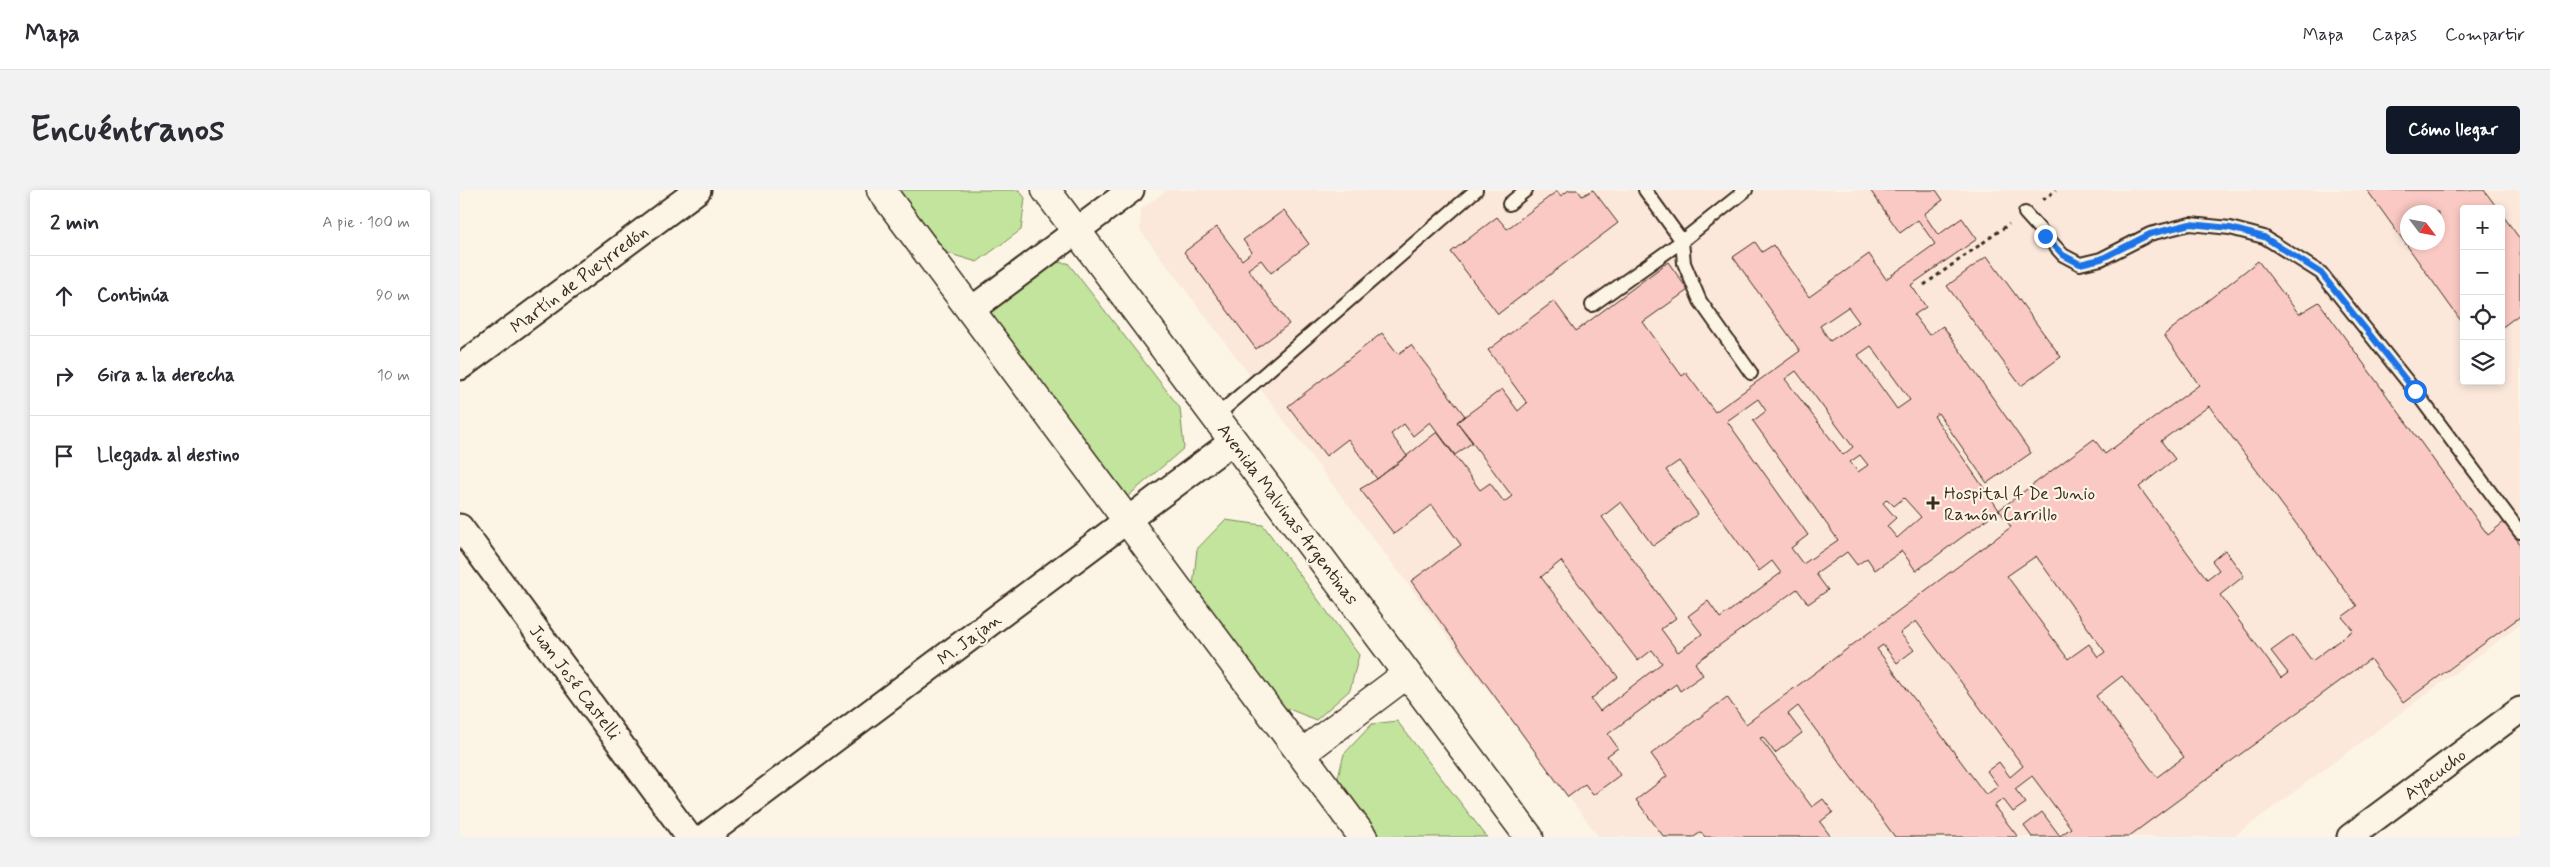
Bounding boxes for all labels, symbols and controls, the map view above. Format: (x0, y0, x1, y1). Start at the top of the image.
text: Mapa (25, 19, 80, 50)
text: Mapa (2303, 23, 2344, 47)
text: Capas (2372, 23, 2417, 47)
text: Compartir (2445, 23, 2525, 47)
button: Cómo llegar (2386, 106, 2520, 154)
text: Encuéntranos (30, 107, 225, 153)
north arrow (2400, 205, 2445, 250)
map controls (2460, 205, 2505, 385)
button: + (2460, 205, 2505, 250)
text: 2 min (50, 209, 99, 237)
text: A pie · 100 m (322, 212, 410, 233)
street label: Martín de Pueyrredón (506, 220, 653, 340)
route end (2034, 225, 2057, 248)
button: − (2460, 250, 2505, 295)
icon: ahead (50, 282, 78, 310)
text: Continúa (97, 283, 169, 308)
text: 90 m (376, 285, 410, 306)
button: locate (2460, 295, 2505, 340)
button: layers (2460, 340, 2505, 385)
icon: right (50, 362, 78, 390)
text: Gira a la derecha (97, 363, 235, 388)
text: 10 m (377, 365, 410, 386)
route start (2404, 380, 2427, 403)
street label: Avenida Malvinas Argentinas (1211, 419, 1363, 610)
icon: arrive (50, 442, 78, 470)
text: Llegada al destino (97, 443, 239, 468)
place label: Hospital 4 De Junio Ramón Carrillo (1944, 482, 2095, 527)
marker: Hospital 4 De Junio Ramón Carrillo (1926, 496, 1940, 510)
street label: M. Jajan (933, 608, 1006, 672)
street label: Juan José Castelli (523, 620, 625, 745)
street label: Ayacucho (2400, 744, 2472, 806)

